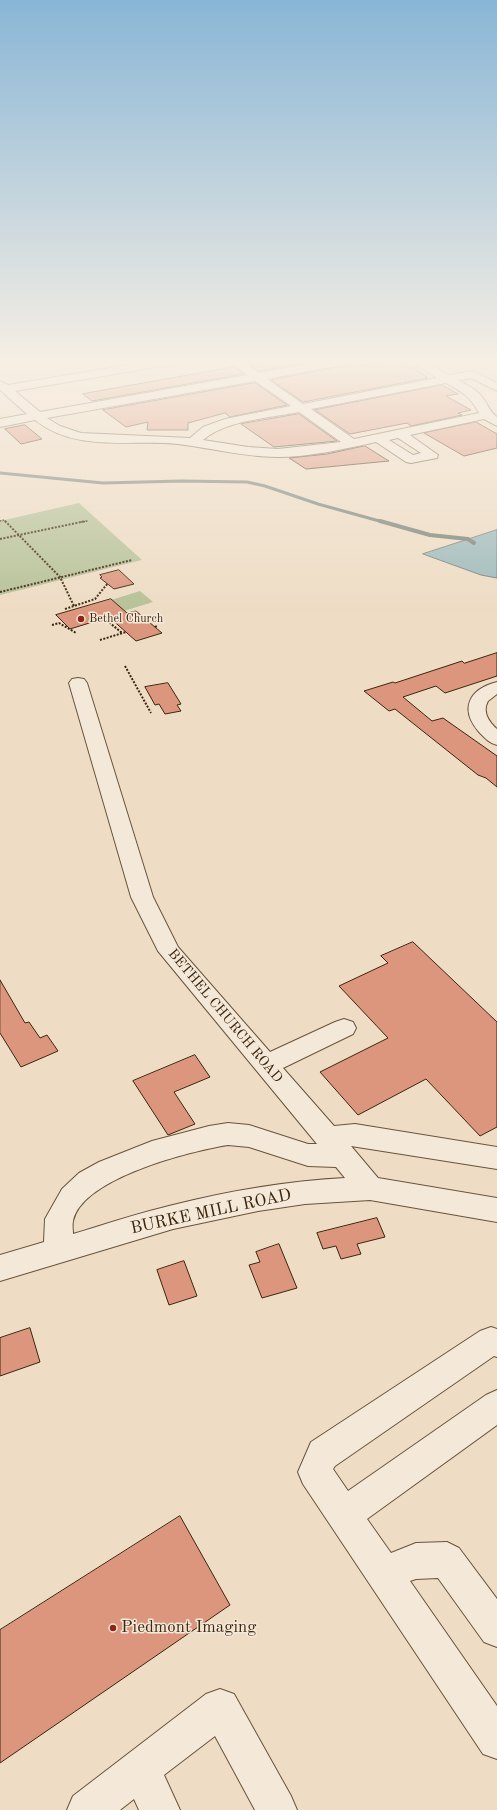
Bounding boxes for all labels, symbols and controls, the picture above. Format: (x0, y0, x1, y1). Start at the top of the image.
place label: Bethel Church (89, 612, 163, 626)
marker: Bethel Church (76, 614, 86, 624)
street label: BETHEL CHURCH ROAD (164, 946, 286, 1086)
street label: BURKE MILL ROAD (129, 1185, 293, 1239)
place label: Piedmont Imaging (121, 1618, 256, 1638)
marker: Piedmont Imaging (108, 1623, 118, 1633)

